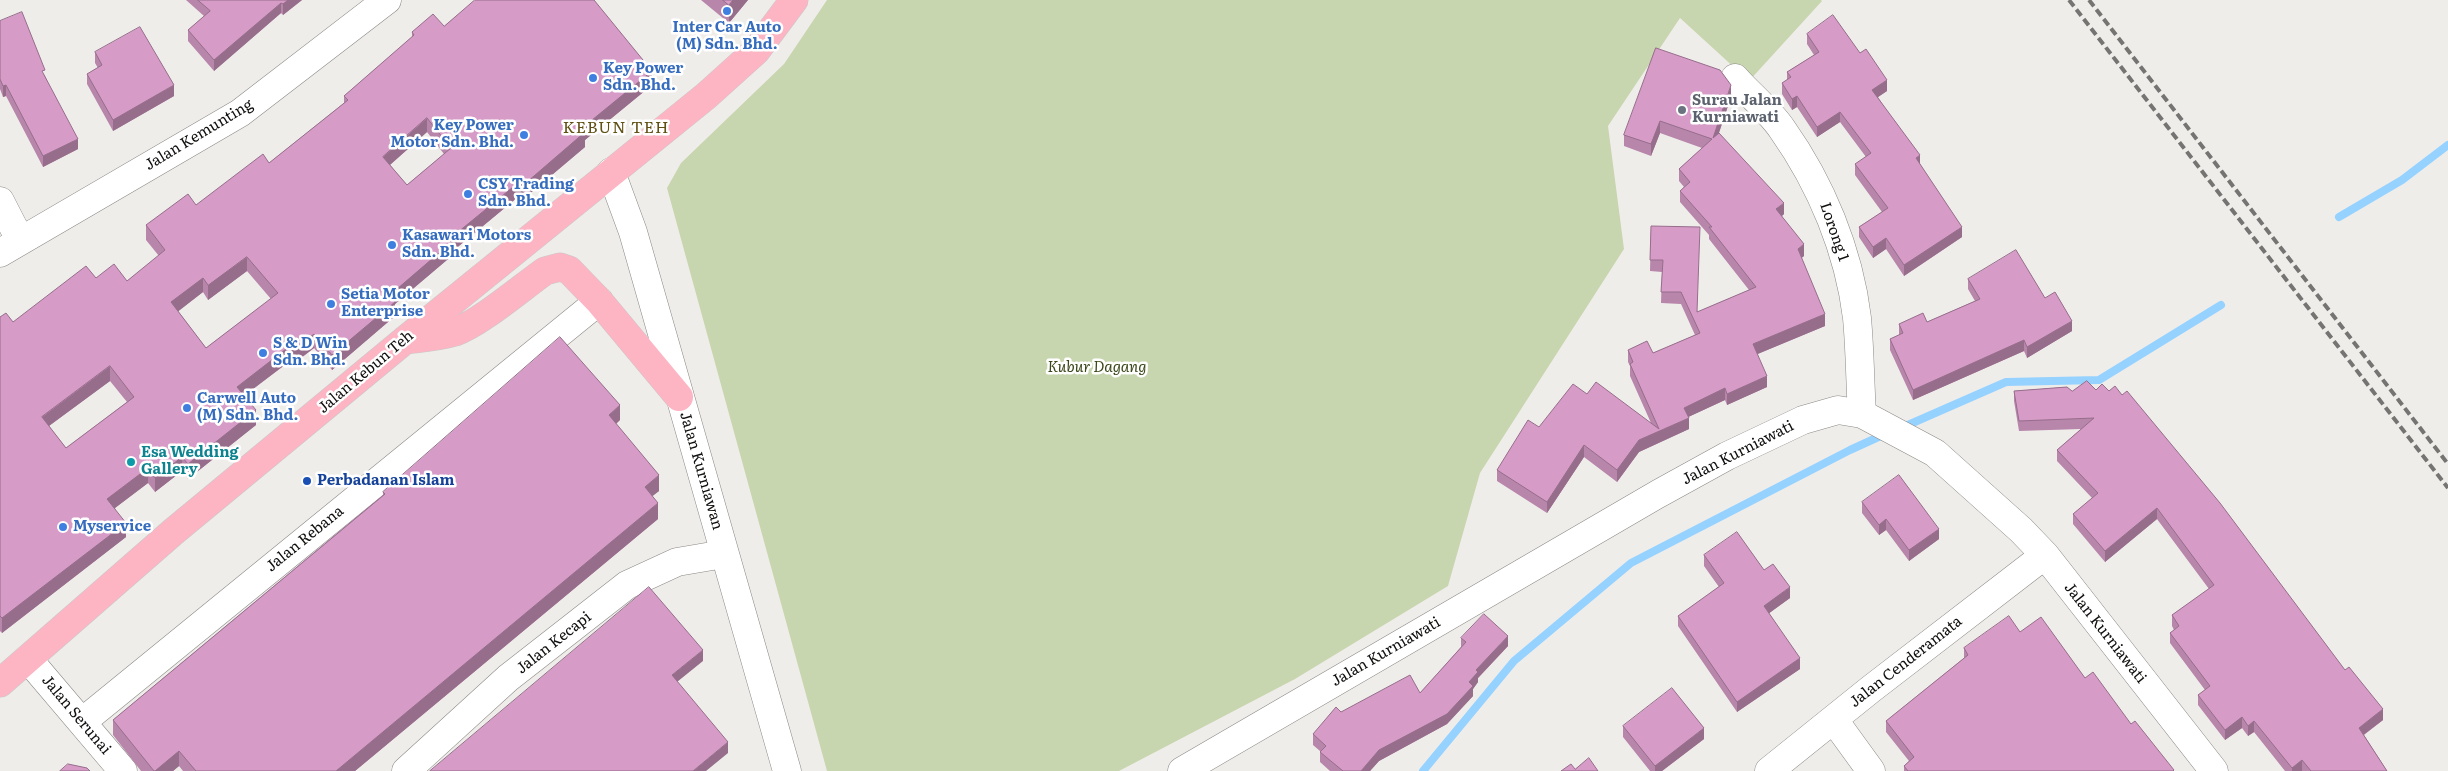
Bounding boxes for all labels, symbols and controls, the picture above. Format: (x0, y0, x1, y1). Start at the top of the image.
marker: Inter Car Auto (M) Sdn. Bhd. (721, 5, 733, 17)
place label: Inter Car Auto (M) Sdn. Bhd. (673, 19, 781, 54)
place label: Key Power Sdn. Bhd. (603, 60, 683, 95)
marker: Key Power Sdn. Bhd. (587, 72, 599, 84)
place label: Surau Jalan Kurniawati (1692, 92, 1782, 127)
street label: Jalan Kemunting (142, 96, 256, 174)
marker: Surau Jalan Kurniawati (1676, 104, 1688, 116)
place label: Key Power Motor Sdn. Bhd. (391, 117, 514, 152)
district label: KEBUN TEH (562, 118, 670, 138)
marker: Key Power Motor Sdn. Bhd. (518, 129, 530, 141)
place label: CSY Trading Sdn. Bhd. (478, 176, 574, 211)
marker: CSY Trading Sdn. Bhd. (462, 188, 474, 200)
street label: Lorong 1 (1816, 200, 1852, 264)
place label: Kasawari Motors Sdn. Bhd. (402, 227, 531, 262)
marker: Kasawari Motors Sdn. Bhd. (386, 239, 398, 251)
place label: Setia Motor Enterprise (341, 286, 430, 321)
marker: Setia Motor Enterprise (325, 298, 337, 310)
street label: Jalan Kebun Teh (315, 327, 417, 417)
place label: S & D Win Sdn. Bhd. (273, 335, 348, 370)
marker: S & D Win Sdn. Bhd. (257, 347, 269, 359)
park label: Kubur Dagang (1047, 359, 1147, 377)
place label: Carwell Auto (M) Sdn. Bhd. (197, 390, 298, 425)
marker: Carwell Auto (M) Sdn. Bhd. (181, 402, 193, 414)
street label: Jalan Kurniawan (676, 410, 726, 532)
street label: Jalan Kurniawati (1679, 417, 1797, 489)
place label: Esa Wedding Gallery (141, 444, 239, 479)
marker: Esa Wedding Gallery (125, 456, 137, 468)
place label: Perbadanan Islam (317, 472, 455, 490)
marker: Perbadanan Islam (301, 475, 313, 487)
street label: Jalan Rebana (263, 502, 347, 576)
place label: Myservice (73, 518, 151, 536)
marker: Myservice (57, 521, 69, 533)
street label: Jalan Kurniawati (2060, 579, 2150, 687)
street label: Jalan Kecapi (513, 608, 595, 678)
street label: Jalan Kurniawati (1328, 613, 1444, 691)
street label: Jalan Cenderamata (1846, 613, 1966, 711)
street label: Jalan Serunai (38, 672, 114, 758)

